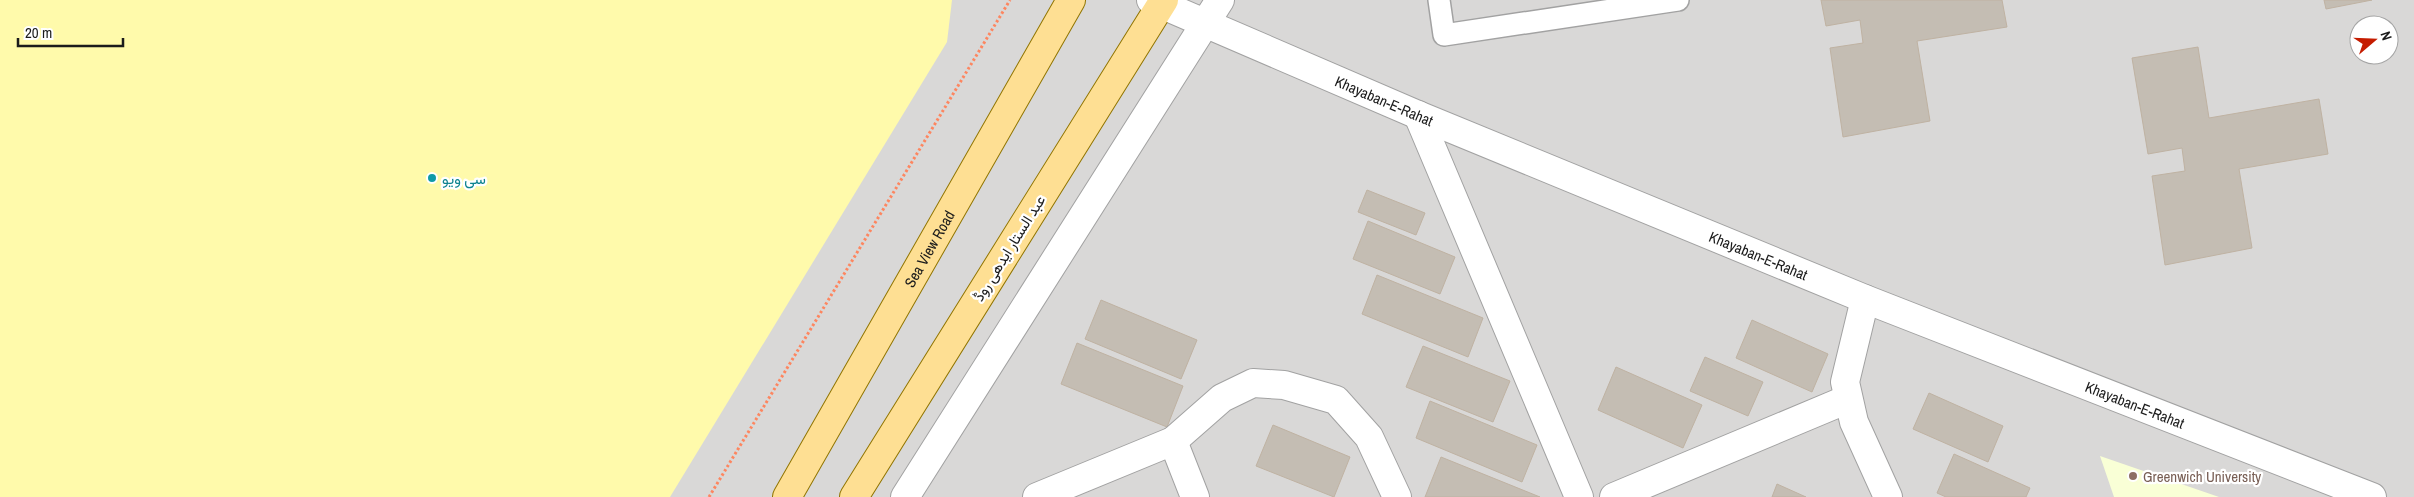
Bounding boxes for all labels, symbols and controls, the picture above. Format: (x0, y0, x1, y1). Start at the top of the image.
scale bar (18, 15, 122, 47)
north arrow (2349, 15, 2399, 65)
text: 20 m (25, 22, 52, 43)
text: N (2376, 29, 2396, 43)
street label: Khayaban-E-Rahat (1332, 70, 1437, 131)
place label: سی ویو (442, 168, 486, 189)
marker: سی ویو (426, 172, 438, 184)
street label: عبد الستار ایدھی روڈ (968, 191, 1050, 305)
street label: Sea View Road (899, 206, 959, 291)
street label: Khayaban-E-Rahat (1706, 226, 1812, 285)
street label: Khayaban-E-Rahat (2082, 376, 2188, 433)
place label: Greenwich University (2143, 466, 2262, 487)
marker: Greenwich University (2127, 470, 2139, 482)

